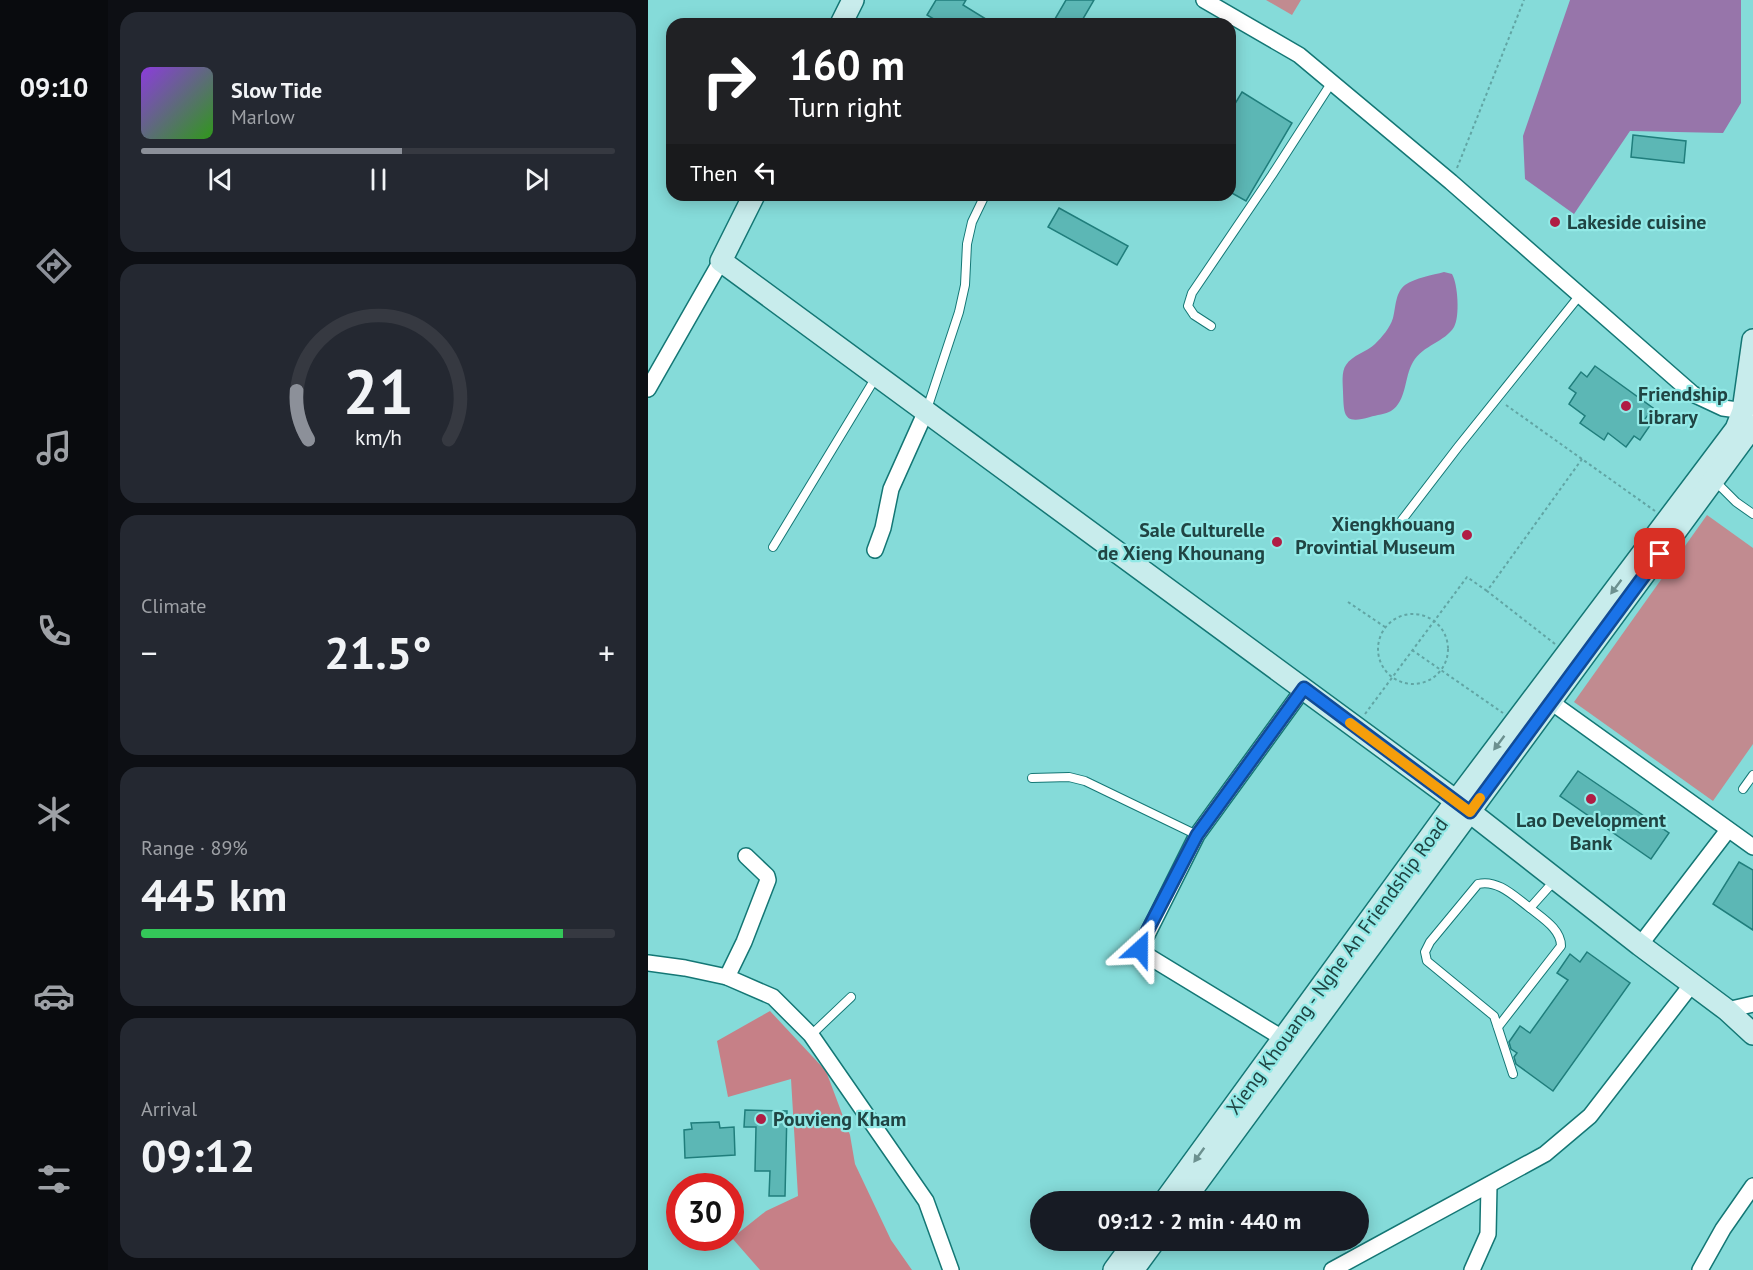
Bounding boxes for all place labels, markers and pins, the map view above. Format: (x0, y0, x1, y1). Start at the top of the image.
place label: Lakeside cuisine (1567, 209, 1706, 235)
marker: Lakeside cuisine (1548, 215, 1562, 229)
place label: Friendship Library (1638, 381, 1728, 430)
marker: Friendship Library (1619, 399, 1633, 413)
place label: Xiengkhouang Provintial Museum (1295, 511, 1455, 560)
place label: Sale Culturelle de Xieng Khounang (1097, 517, 1265, 566)
marker: Xiengkhouang Provintial Museum (1460, 528, 1474, 542)
pin (1634, 528, 1685, 579)
marker: Sale Culturelle de Xieng Khounang (1270, 535, 1284, 549)
marker: Lao Development Bank (1584, 792, 1598, 806)
place label: Lao Development Bank (1516, 807, 1666, 856)
place label: Pouvieng Kham (773, 1106, 906, 1132)
marker: Pouvieng Kham (754, 1112, 768, 1126)

